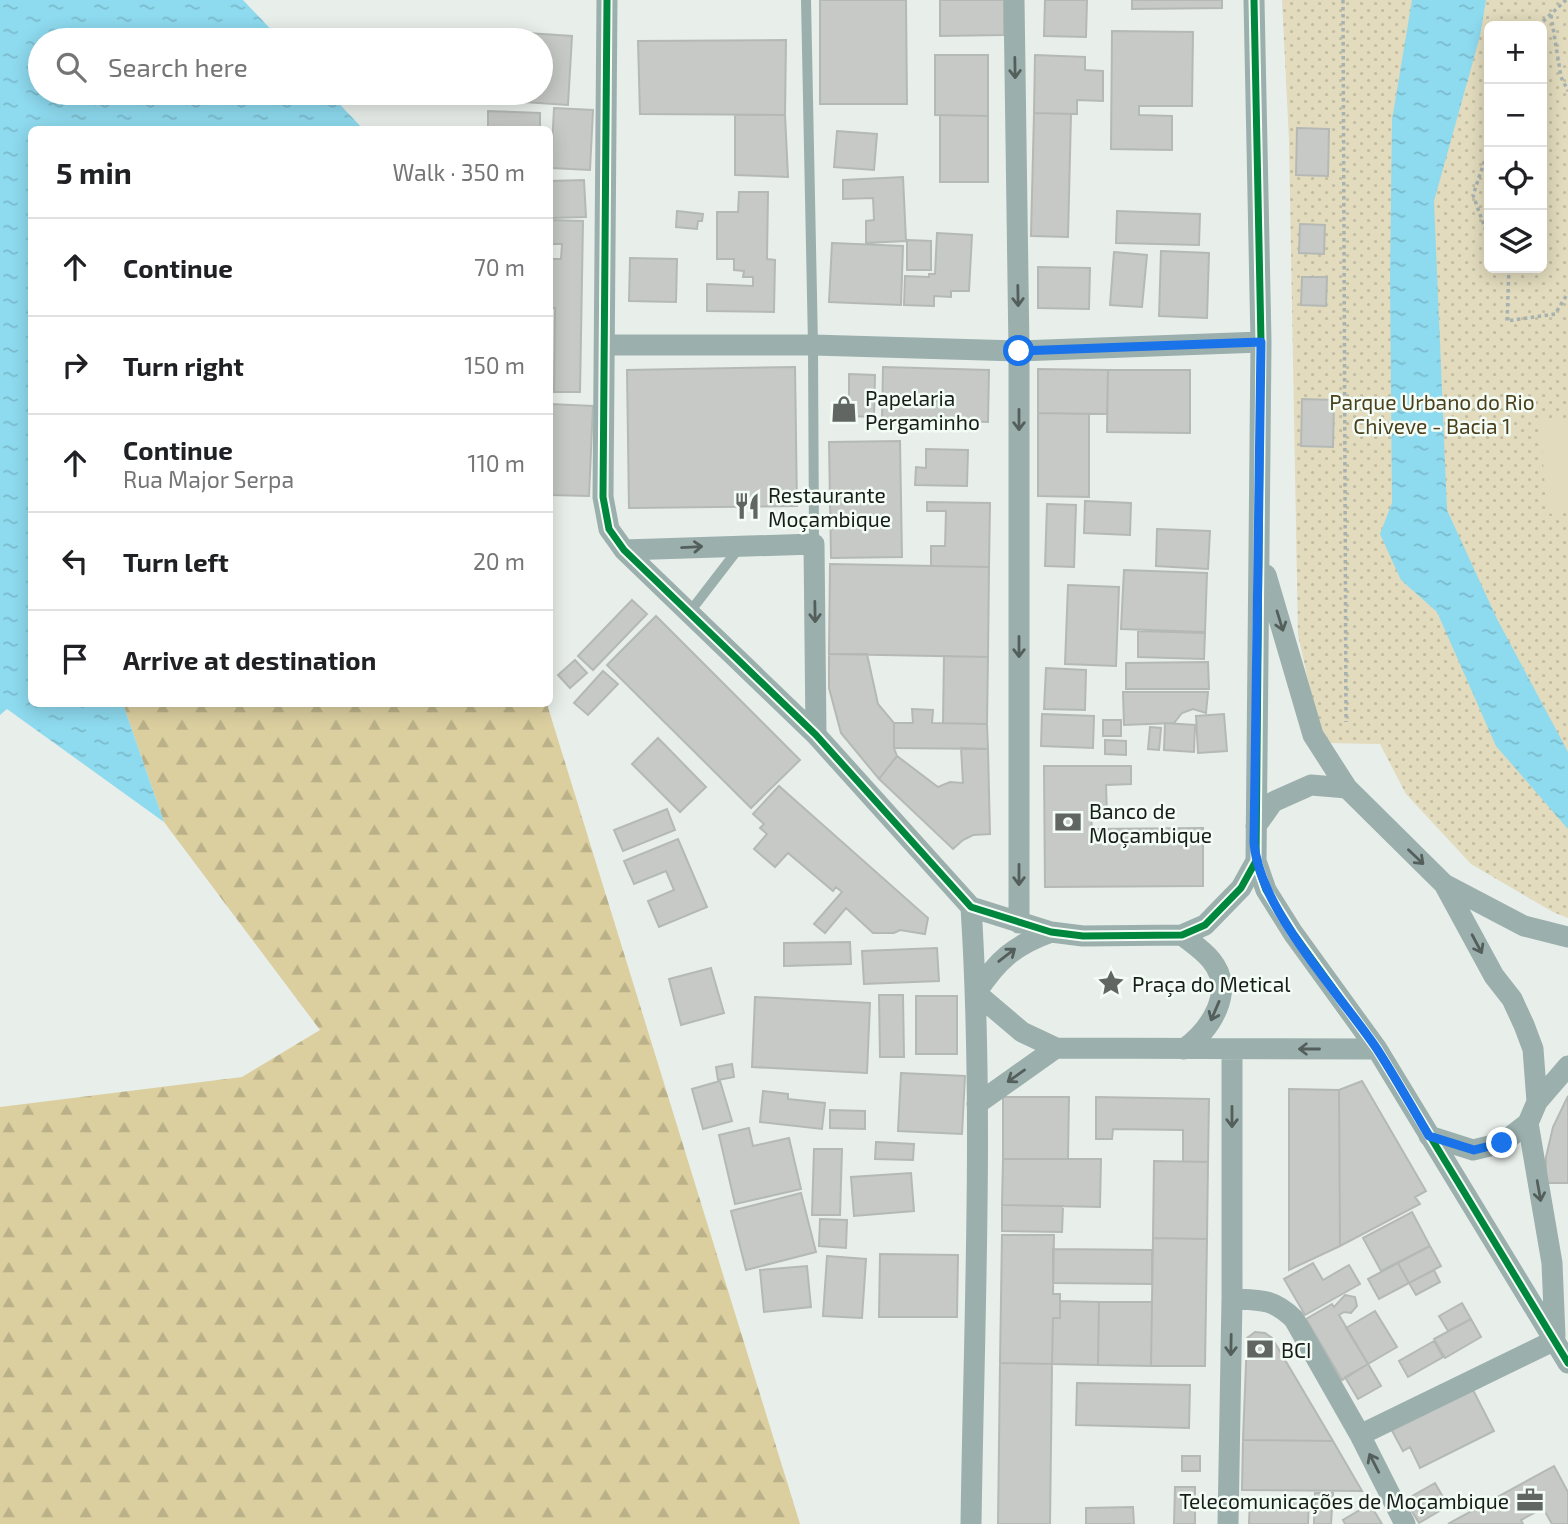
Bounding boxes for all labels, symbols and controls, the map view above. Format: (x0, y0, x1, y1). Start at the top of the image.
map controls (1484, 21, 1547, 273)
button: + (1484, 21, 1547, 84)
search box (28, 28, 553, 105)
icon: search (52, 48, 90, 86)
text: Search here (108, 51, 248, 82)
one-way arrow (1008, 56, 1022, 79)
button: − (1484, 84, 1547, 147)
button: locate (1484, 147, 1547, 210)
text: 5 min (56, 154, 132, 190)
text: Walk · 350 m (393, 158, 525, 186)
button: layers (1484, 210, 1547, 273)
icon: ahead (56, 248, 94, 286)
text: Continue (123, 252, 233, 283)
text: 70 m (474, 253, 525, 281)
one-way arrow (1012, 284, 1025, 307)
route start (1003, 335, 1034, 366)
icon: right (56, 346, 94, 384)
text: Turn right (123, 350, 244, 381)
text: 150 m (464, 351, 525, 379)
place label: Papelaria Pergaminho (865, 385, 980, 434)
park label: Parque Urbano do Rio Chiveve - Bacia 1 (1329, 389, 1535, 438)
shop icon: Papelaria Pergaminho (829, 394, 859, 424)
one-way arrow (1012, 408, 1026, 431)
text: Continue (123, 434, 233, 465)
icon: ahead (56, 444, 94, 482)
text: 110 m (468, 449, 525, 477)
text: Rua Major Serpa (123, 465, 294, 493)
place label: Restaurante Moçambique (768, 482, 891, 533)
restaurant icon: Restaurante Moçambique (732, 491, 762, 521)
one-way arrow (680, 540, 703, 553)
icon: left (56, 542, 94, 580)
text: Turn left (123, 546, 229, 577)
text: 20 m (473, 547, 525, 575)
one-way arrow (808, 600, 822, 623)
one-way arrow (1274, 610, 1287, 632)
one-way arrow (1012, 635, 1026, 658)
icon: arrive (56, 640, 94, 678)
text: Arrive at destination (123, 644, 376, 675)
place label: Banco de Moçambique (1089, 798, 1212, 849)
bank icon: Banco de Moçambique (1053, 807, 1083, 837)
one-way arrow (1407, 849, 1425, 865)
one-way arrow (1012, 863, 1026, 886)
one-way arrow (1470, 933, 1484, 954)
one-way arrow (998, 947, 1016, 962)
place icon: Praça do Metical (1096, 968, 1126, 998)
place label: Praça do Metical (1132, 971, 1291, 998)
one-way arrow (1208, 1000, 1221, 1021)
one-way arrow (1298, 1042, 1321, 1056)
one-way arrow (1007, 1069, 1026, 1083)
one-way arrow (1225, 1106, 1239, 1129)
route end (1486, 1127, 1517, 1158)
one-way arrow (1533, 1179, 1546, 1201)
one-way arrow (1224, 1333, 1238, 1356)
bank icon: BCI (1245, 1334, 1275, 1364)
place label: BCI (1281, 1337, 1312, 1362)
one-way arrow (1367, 1453, 1381, 1474)
office icon: Telecomunicações de Moçambique (1515, 1485, 1545, 1515)
place label: Telecomunicações de Moçambique (1179, 1488, 1509, 1515)

